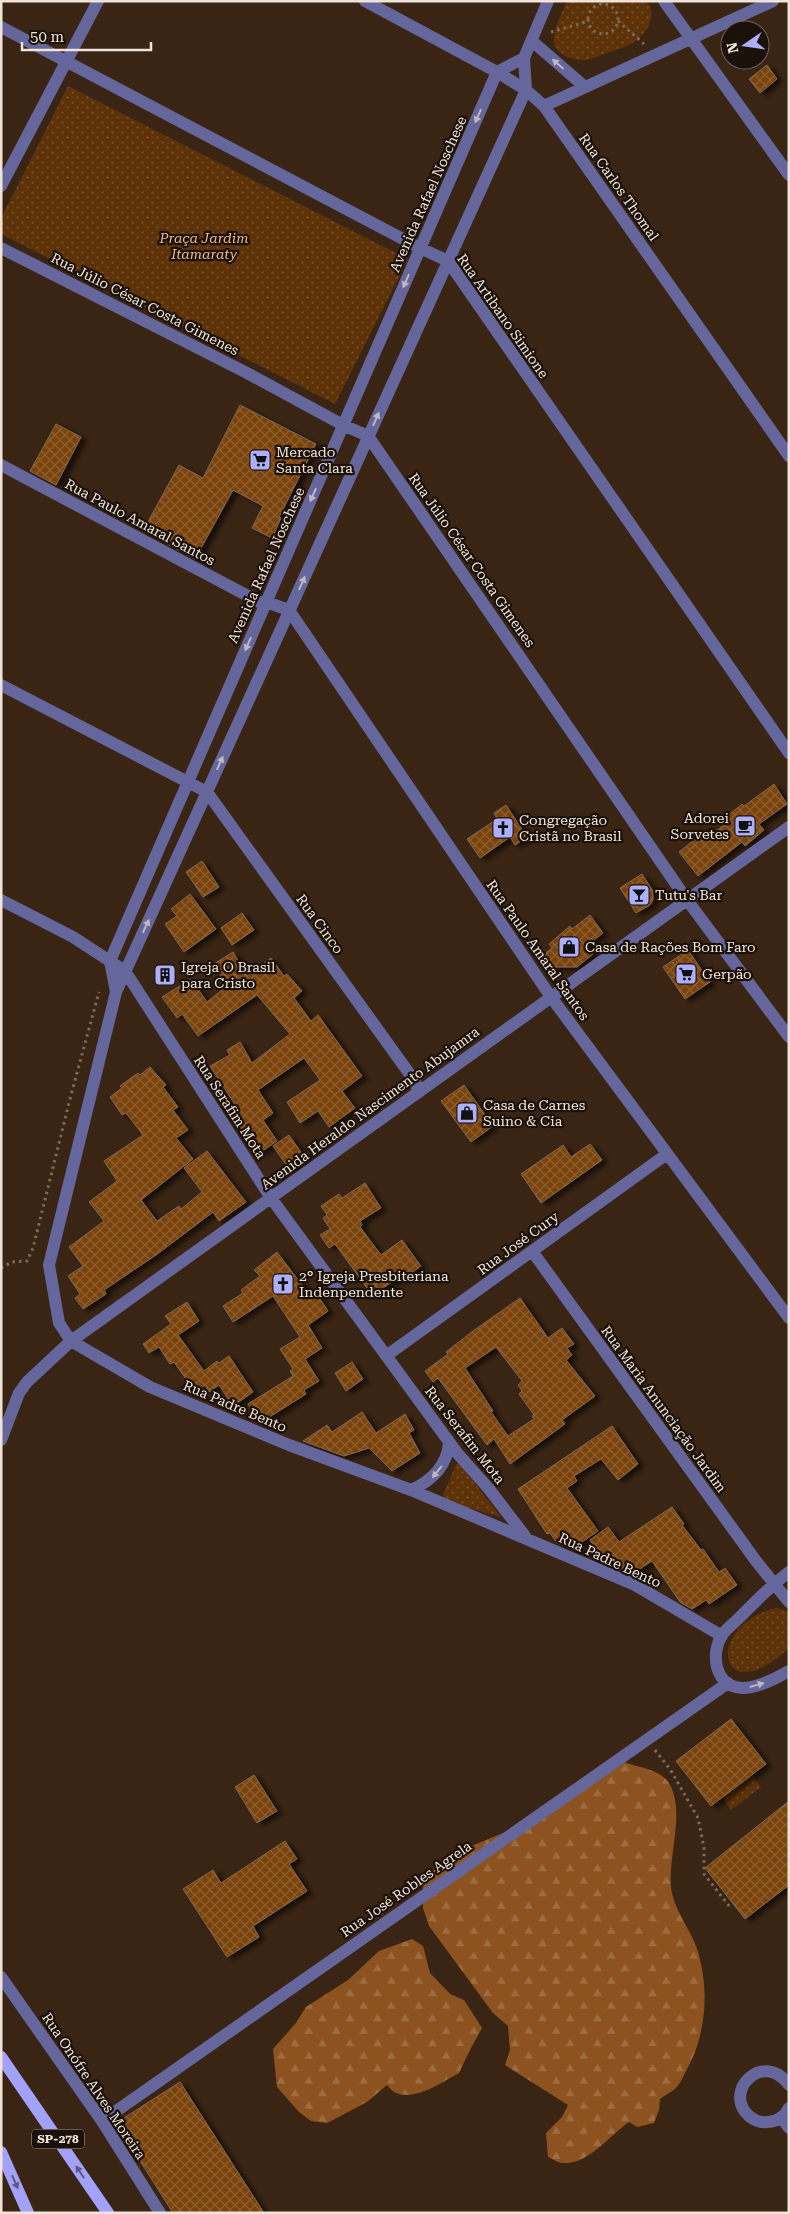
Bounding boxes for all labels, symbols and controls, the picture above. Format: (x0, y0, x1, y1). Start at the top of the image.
scale bar (22, 20, 151, 52)
north arrow (720, 20, 770, 70)
text: 50 m (30, 28, 65, 46)
text: N (723, 41, 741, 55)
one-way arrow (553, 58, 565, 70)
one-way arrow (473, 109, 481, 123)
street label: Avenida Rafael Noschese (386, 113, 470, 274)
street label: Rua Carlos Thomal (576, 130, 663, 244)
park label: Praça Jardim Itamaraty (159, 230, 248, 262)
street label: Rua Júlio César Costa Gimenes (48, 250, 242, 359)
street label: Rua Artibano Simione (454, 251, 552, 382)
one-way arrow (401, 274, 409, 288)
one-way arrow (373, 412, 381, 426)
place label: Mercado Santa Clara (276, 444, 353, 476)
supermarket icon: Mercado Santa Clara (248, 448, 272, 472)
street label: Rua Júlio César Costa Gimenes (406, 470, 539, 650)
street label: Rua Paulo Amaral Santos (62, 476, 218, 569)
street label: Avenida Rafael Noschese (224, 484, 308, 645)
one-way arrow (308, 488, 316, 502)
one-way arrow (298, 576, 306, 590)
one-way arrow (244, 637, 252, 651)
one-way arrow (217, 756, 225, 770)
place label: Adorei Sorvetes (671, 810, 730, 842)
place label: Congregação Cristã no Brasil (519, 812, 622, 844)
cafe icon: Adorei Sorvetes (733, 814, 757, 838)
church icon: Congregação Cristã no Brasil (491, 816, 515, 840)
street label: Rua Paulo Amaral Santos (483, 877, 593, 1024)
bar icon: Tutu's Bar (627, 883, 651, 907)
place label: Tutu's Bar (655, 887, 722, 903)
street label: Rua Cinco (293, 891, 347, 957)
one-way arrow (142, 919, 150, 933)
shop icon: Casa de Rações Bom Faro (557, 935, 581, 959)
place label: Casa de Rações Bom Faro (585, 939, 756, 955)
place label: Igreja O Brasil para Cristo (181, 959, 276, 991)
supermarket icon: Gerpão (674, 962, 698, 986)
building icon: Igreja O Brasil para Cristo (153, 963, 177, 987)
place label: Gerpão (702, 966, 752, 982)
street label: Avenida Heraldo Nascimento Abujamra (258, 1023, 483, 1193)
street label: Rua Serafim Mota (191, 1053, 269, 1162)
place label: Casa de Carnes Suino & Cia (483, 1097, 586, 1129)
shop icon: Casa de Carnes Suino & Cia (455, 1101, 479, 1125)
street label: Rua José Cury (474, 1208, 562, 1278)
place label: 2° Igreja Presbiteriana Indenpendente (299, 1268, 449, 1300)
church icon: 2° Igreja Presbiteriana Indenpendente (271, 1272, 295, 1296)
street label: Rua Maria Anunciação Jardim (598, 1323, 730, 1496)
street label: Rua Padre Bento (181, 1377, 289, 1435)
street label: Rua Serafim Mota (422, 1383, 508, 1487)
one-way arrow (431, 1465, 442, 1478)
street label: Rua Padre Bento (556, 1529, 664, 1591)
one-way arrow (750, 1680, 765, 1688)
street label: Rua José Robles Agrela (338, 1838, 475, 1940)
street label: Rua Onófre Alves Moreira (39, 2010, 149, 2163)
road number: SP-278 (32, 2130, 84, 2148)
one-way arrow (76, 2166, 85, 2179)
one-way arrow (11, 2175, 19, 2189)

